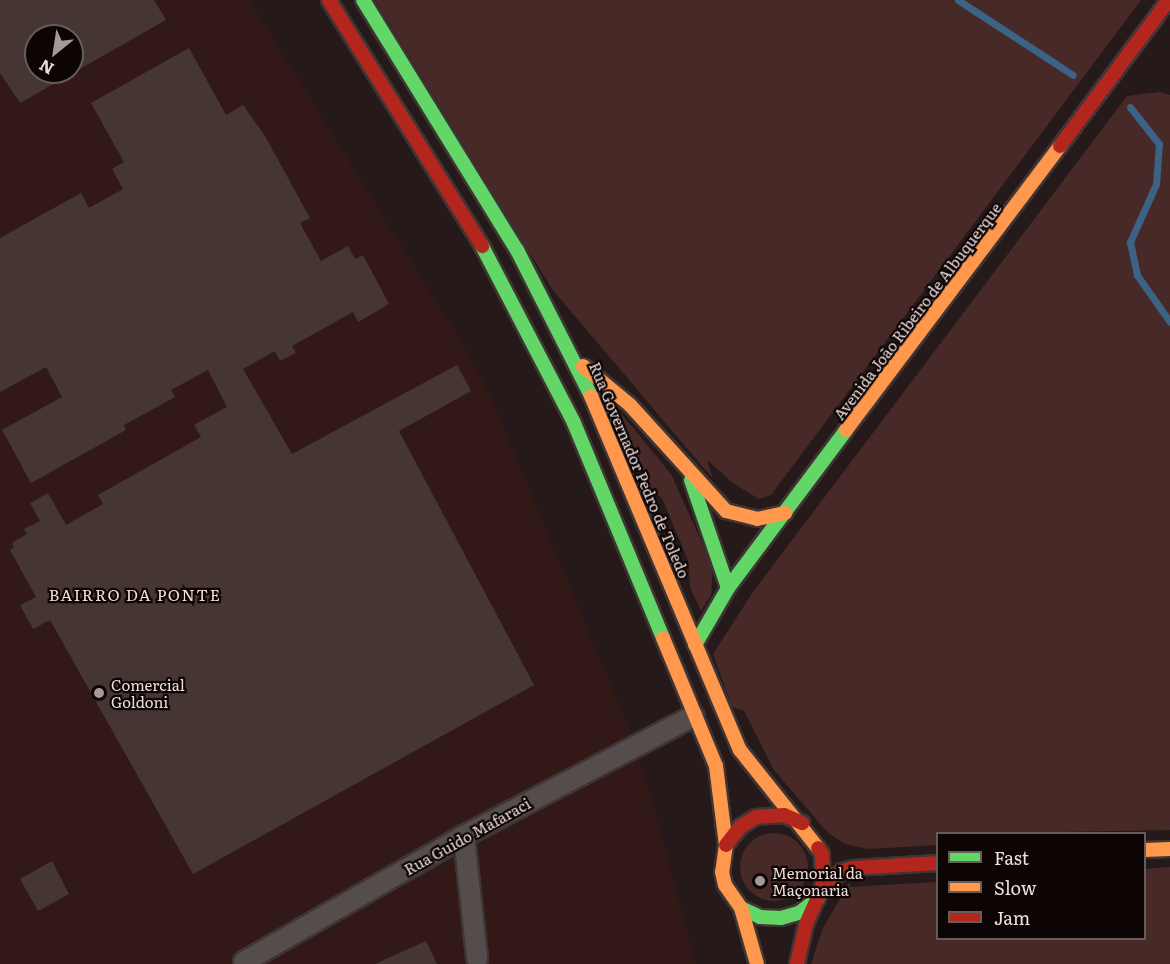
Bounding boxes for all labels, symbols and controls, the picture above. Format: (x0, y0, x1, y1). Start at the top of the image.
north arrow (24, 24, 84, 84)
text: N (34, 54, 58, 82)
street label: Avenida João Ribeiro de Albuquerque (829, 199, 1005, 423)
street label: Rua Governador Pedro de Toledo (586, 359, 694, 581)
district label: BAIRRO DA PONTE (49, 584, 221, 604)
place label: Comercial Goldoni (111, 675, 185, 710)
marker: Comercial Goldoni (92, 686, 106, 700)
street label: Rua Guido Mafaraci (401, 794, 533, 878)
legend (936, 832, 1146, 940)
text: Fast (994, 844, 1029, 871)
place label: Memorial da Maçonaria (772, 863, 863, 898)
marker: Memorial da Maçonaria (753, 874, 767, 888)
text: Slow (994, 874, 1036, 901)
text: Jam (994, 904, 1030, 931)

